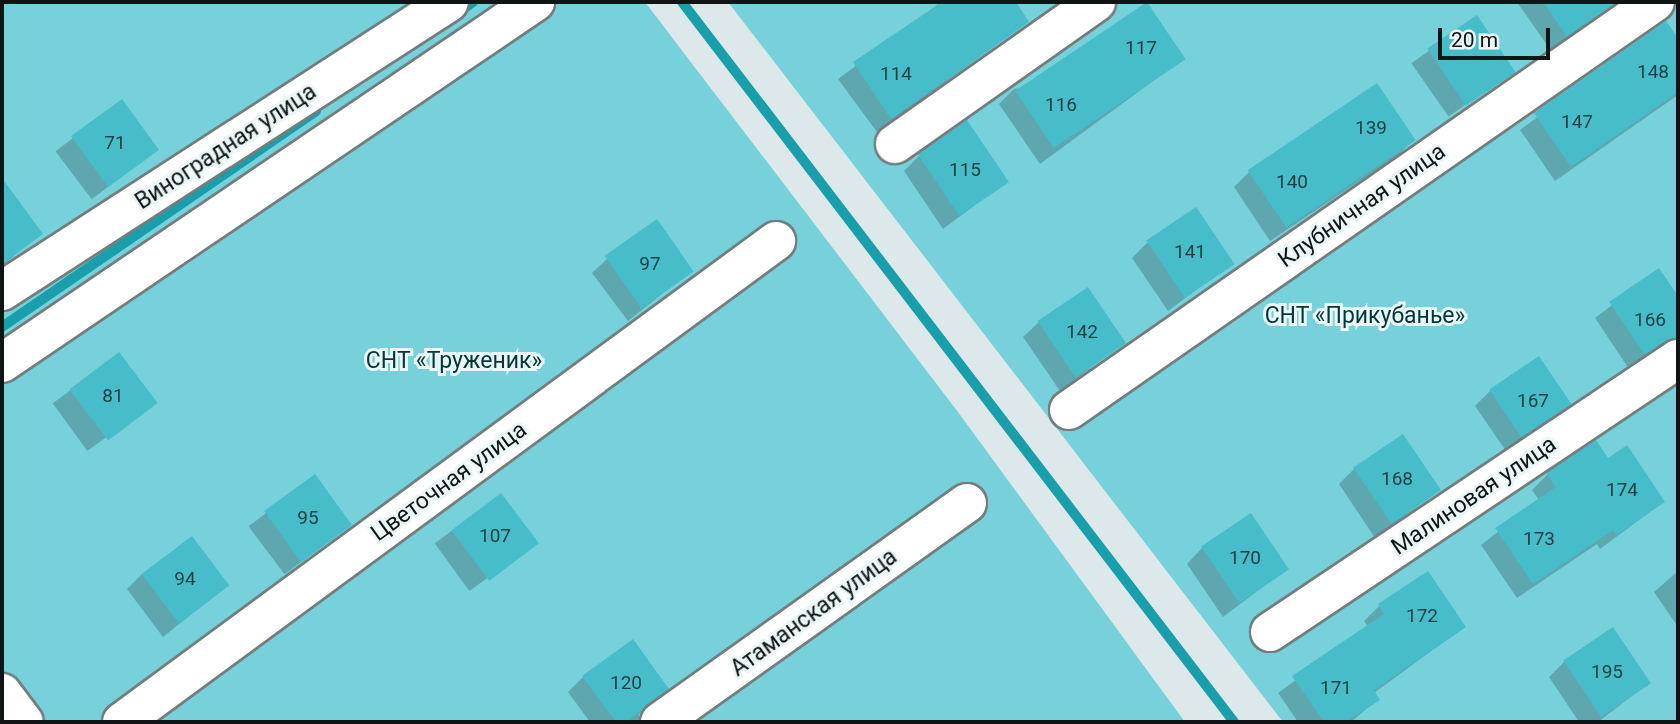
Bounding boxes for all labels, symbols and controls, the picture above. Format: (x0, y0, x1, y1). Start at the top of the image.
scale bar (1442, 14, 1554, 58)
text: 20 m (1451, 28, 1498, 52)
house number: 117 (1125, 37, 1157, 59)
house number: 148 (1637, 61, 1669, 83)
house number: 114 (880, 63, 912, 85)
street label: Виноградная улица (130, 78, 322, 216)
house number: 116 (1045, 94, 1077, 116)
house number: 147 (1561, 111, 1593, 133)
house number: 139 (1355, 117, 1387, 139)
house number: 71 (104, 132, 126, 154)
street label: Клубничная улица (1273, 138, 1451, 274)
house number: 115 (949, 159, 981, 181)
house number: 140 (1276, 171, 1308, 193)
house number: 141 (1174, 241, 1206, 263)
house number: 97 (639, 253, 661, 275)
park label: СНТ «Прикубанье» (1264, 302, 1466, 330)
house number: 166 (1634, 309, 1666, 331)
house number: 142 (1066, 321, 1098, 343)
park label: СНТ «Труженик» (366, 347, 542, 375)
house number: 81 (102, 385, 124, 407)
house number: 167 (1517, 390, 1549, 412)
street label: Цветочная улица (366, 416, 532, 548)
street label: Малиновая улица (1386, 431, 1562, 561)
house number: 168 (1381, 468, 1413, 490)
house number: 174 (1606, 479, 1638, 501)
house number: 95 (297, 507, 319, 529)
house number: 107 (479, 525, 511, 547)
house number: 173 (1523, 528, 1555, 550)
street label: Атаманская улица (725, 543, 903, 683)
house number: 170 (1229, 547, 1261, 569)
house number: 94 (174, 568, 196, 590)
house number: 172 (1406, 605, 1438, 627)
house number: 195 (1591, 661, 1623, 683)
house number: 120 (610, 672, 642, 694)
house number: 171 (1320, 677, 1352, 699)

